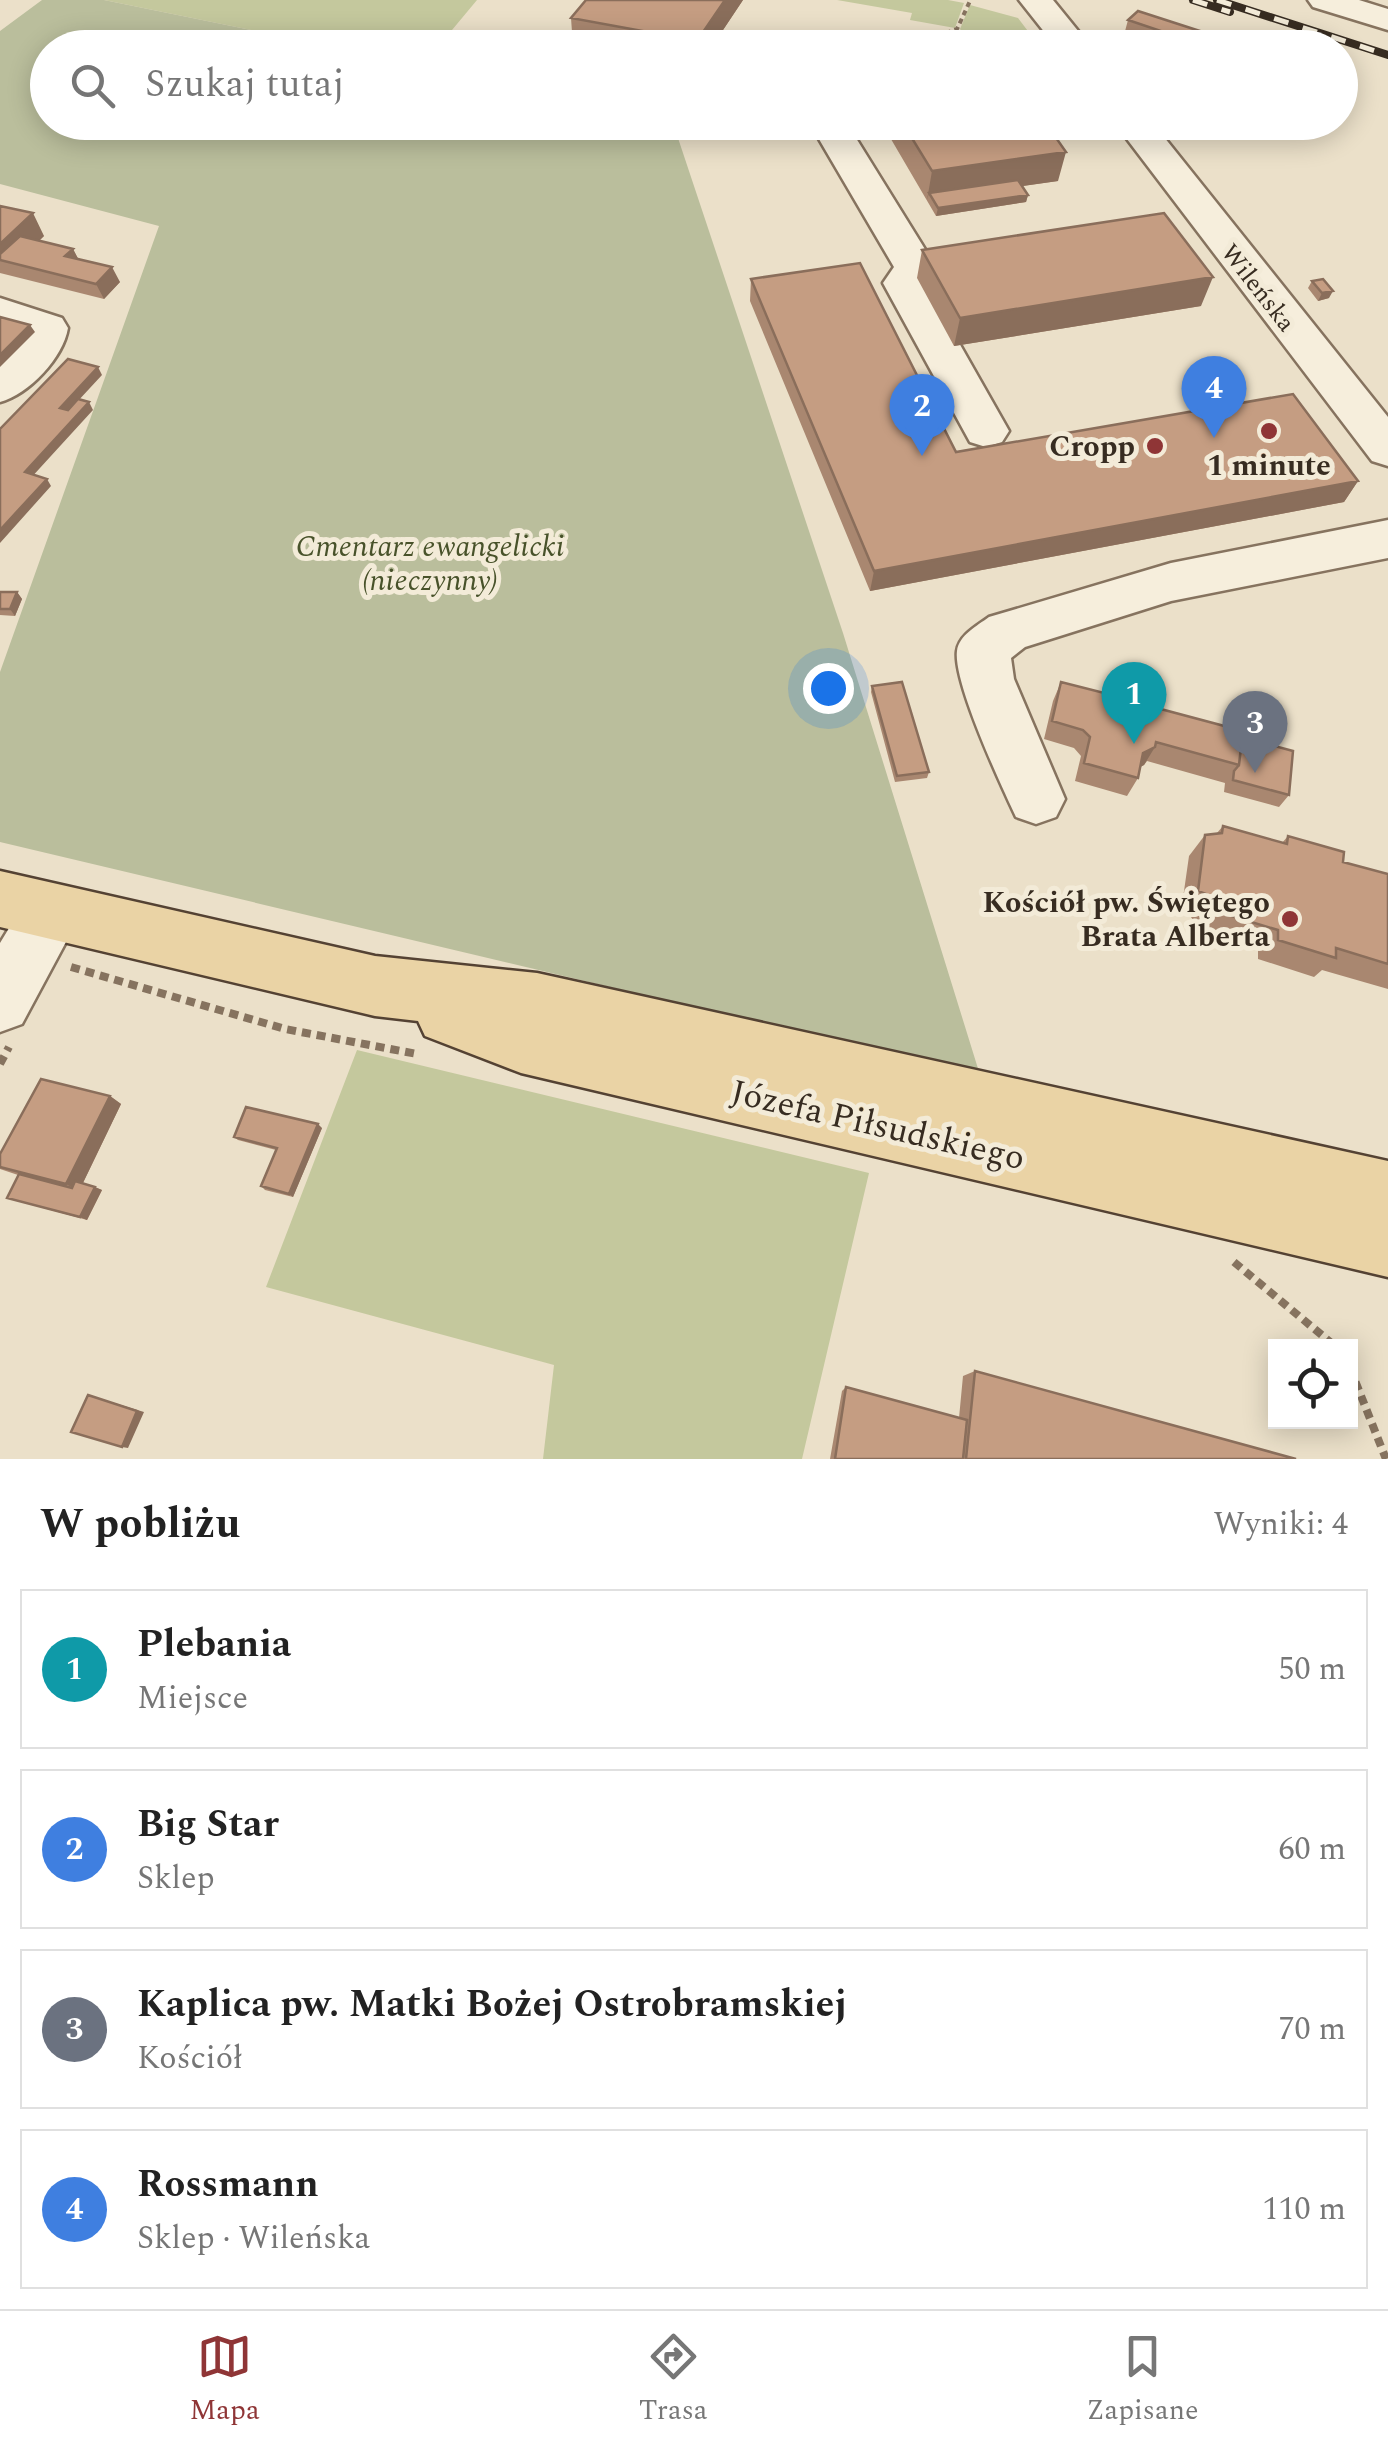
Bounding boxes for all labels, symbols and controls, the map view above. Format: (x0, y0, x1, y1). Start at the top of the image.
search box (30, 30, 1358, 140)
text: Szukaj tutaj (145, 56, 345, 114)
icon: search (65, 58, 120, 113)
street label: Wileńska (1211, 236, 1304, 340)
pin: 4 (1182, 356, 1246, 438)
pin: 2 (890, 374, 954, 456)
marker: 1 minute (1258, 420, 1280, 442)
place label: Cropp (1049, 424, 1135, 470)
marker: Cropp (1144, 435, 1166, 457)
place label: 1 minute (1207, 443, 1331, 489)
park label: Cmentarz ewangelicki (nieczynny) (296, 524, 564, 604)
pin: 1 (1102, 662, 1166, 744)
your location (803, 663, 854, 714)
pin: 3 (1222, 690, 1288, 773)
place label: Kościół pw. Świętego Brata Alberta (982, 880, 1271, 960)
marker: Kościół pw. Świętego Brata Alberta (1279, 908, 1301, 930)
street label: Józefa Piłsudskiego (725, 1066, 1030, 1185)
map controls (1268, 1339, 1358, 1429)
button: locate (1268, 1339, 1358, 1429)
text: W pobliżu (40, 1493, 240, 1556)
text: Wyniki: 4 (1214, 1500, 1348, 1549)
text: Plebania (137, 1616, 291, 1674)
text: 1 (66, 1645, 83, 1694)
text: 50 m (1278, 1645, 1346, 1694)
text: Miejsce (137, 1674, 248, 1723)
text: Big Star (137, 1796, 279, 1854)
text: 2 (66, 1825, 83, 1874)
text: 60 m (1278, 1825, 1346, 1874)
text: Sklep (137, 1854, 215, 1903)
text: Kaplica pw. Matki Bożej Ostrobramskiej (137, 1976, 847, 2034)
text: 3 (66, 2005, 83, 2054)
text: 70 m (1278, 2005, 1346, 2054)
text: Kościół (137, 2034, 243, 2083)
text: Rossmann (137, 2156, 319, 2214)
text: 4 (66, 2185, 83, 2234)
text: 110 m (1262, 2185, 1346, 2234)
text: Sklep · Wileńska (137, 2214, 370, 2263)
tab: Mapa (189, 2329, 260, 2432)
tab: Trasa (639, 2329, 708, 2432)
tab: Zapisane (1086, 2329, 1199, 2432)

